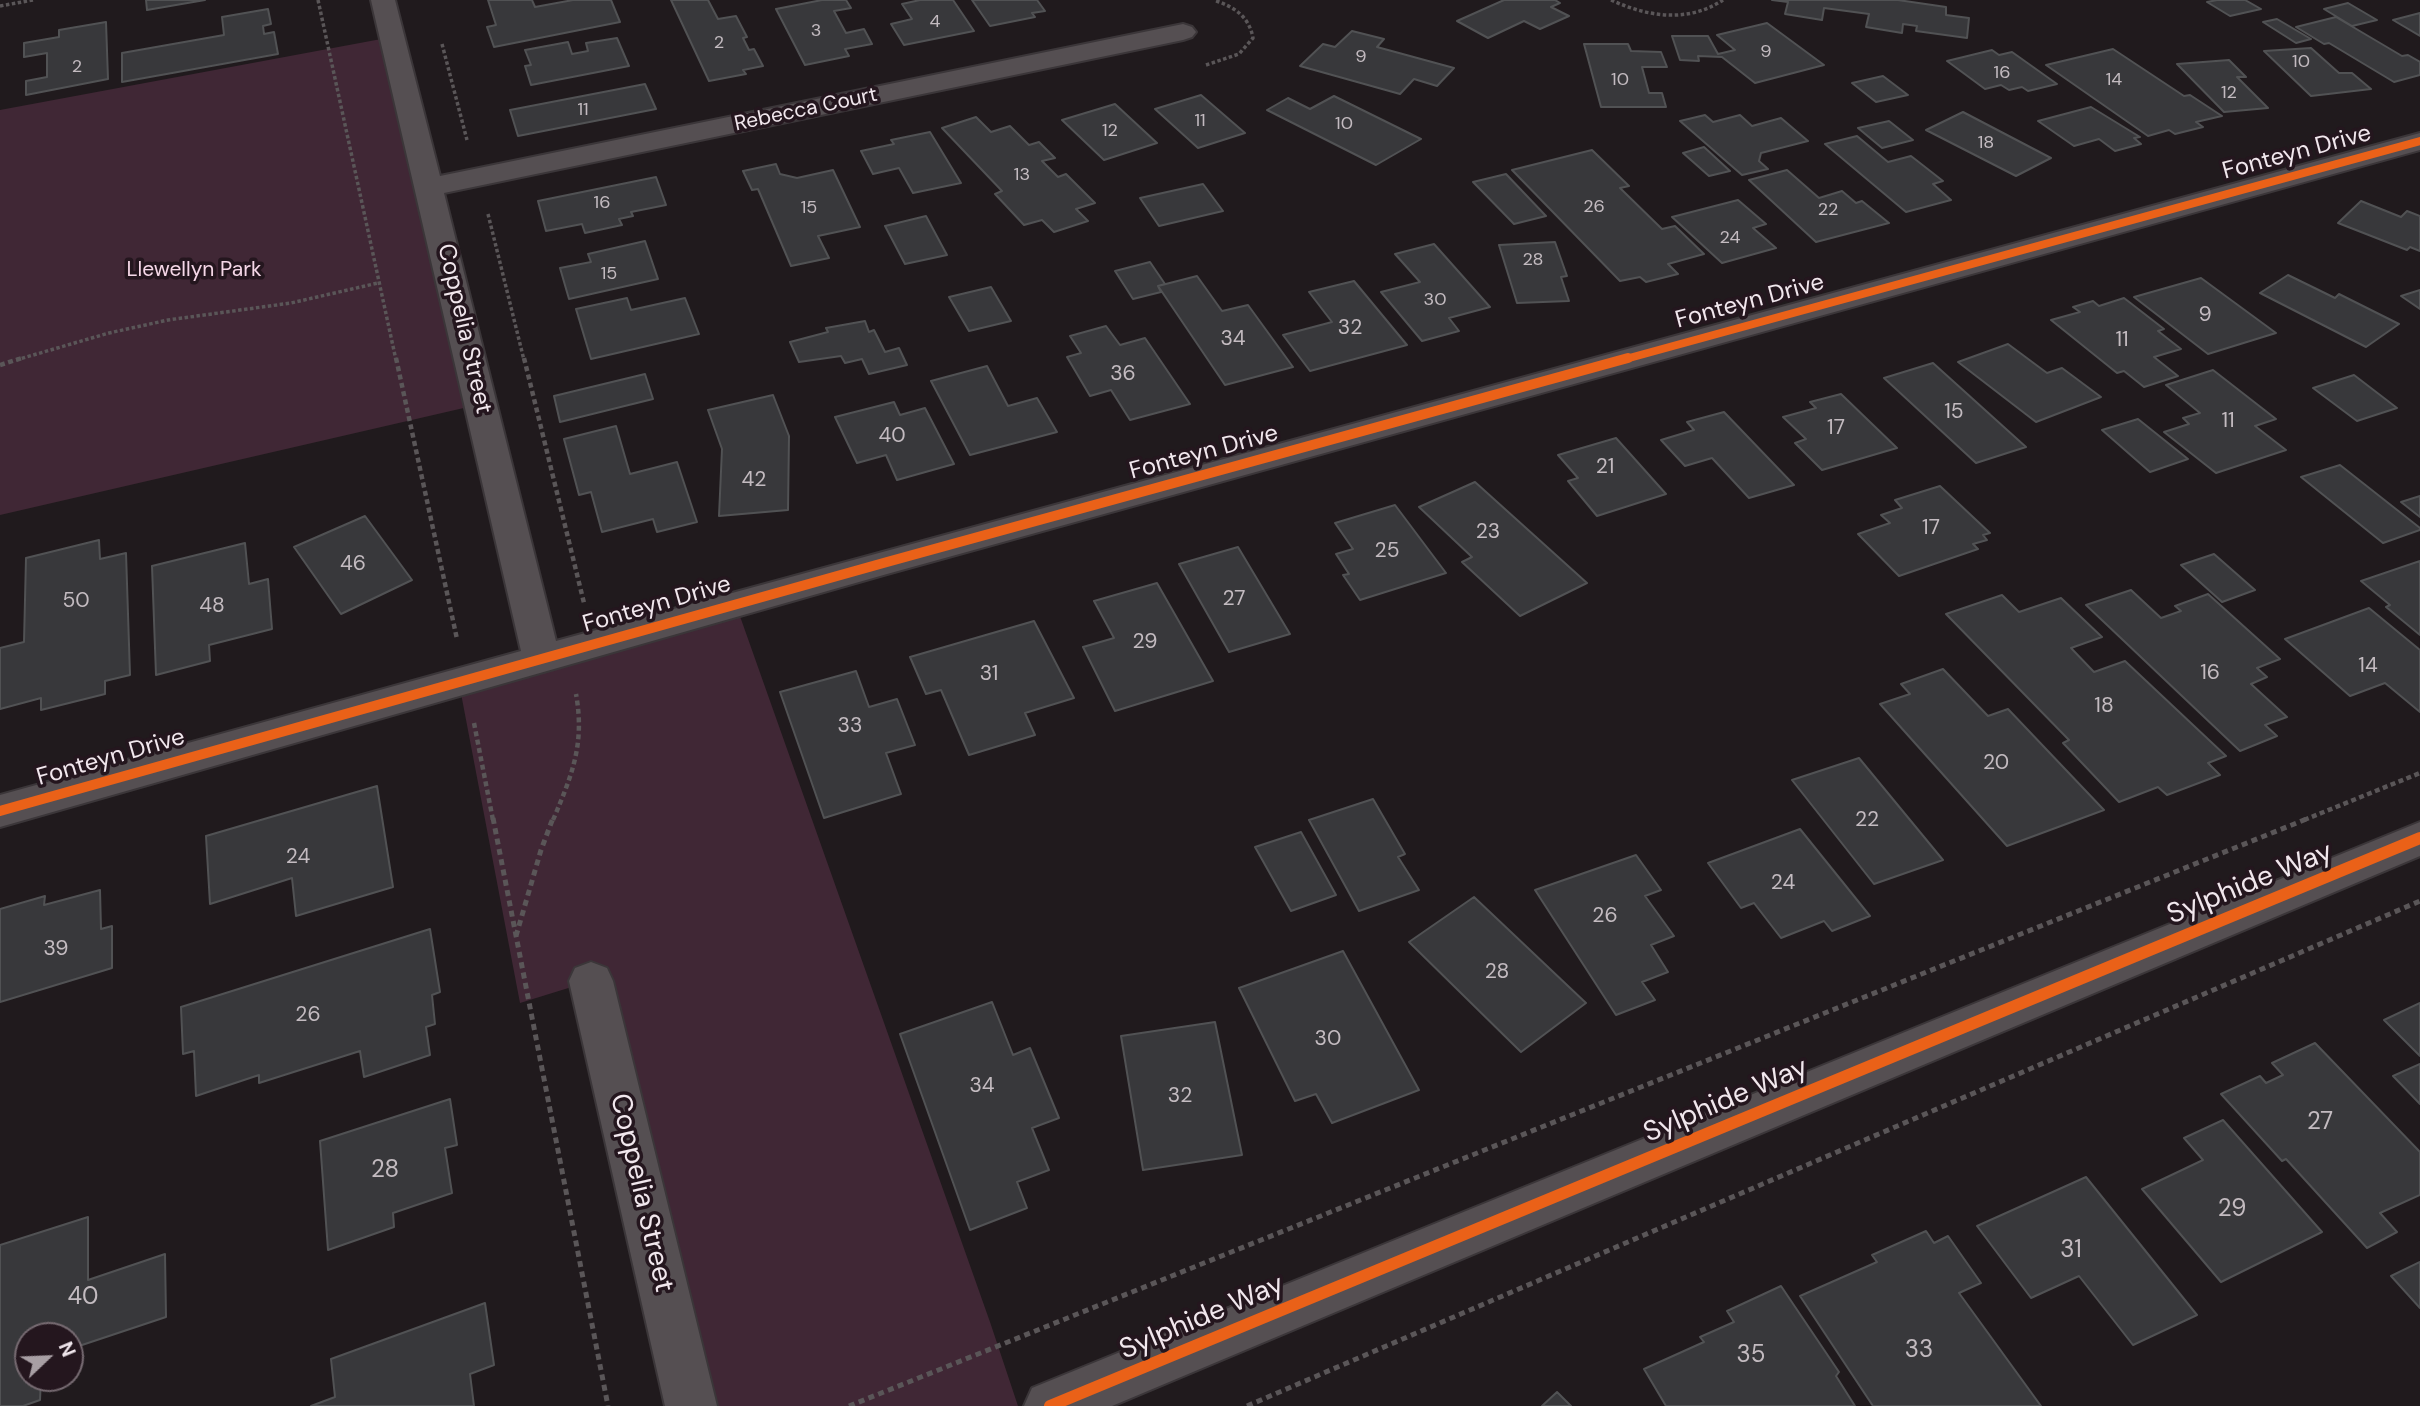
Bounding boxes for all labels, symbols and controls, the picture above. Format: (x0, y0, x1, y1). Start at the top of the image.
house number: 4 (930, 11, 940, 33)
house number: 3 (811, 20, 821, 42)
house number: 2 (714, 32, 724, 54)
house number: 9 (1760, 41, 1772, 63)
house number: 9 (1355, 46, 1367, 68)
house number: 10 (2292, 51, 2310, 73)
house number: 2 (72, 56, 82, 78)
house number: 16 (1994, 62, 2010, 84)
house number: 10 (1611, 69, 1629, 91)
house number: 14 (2106, 69, 2122, 91)
house number: 12 (2221, 82, 2237, 104)
street label: Rebecca Court (732, 83, 880, 137)
house number: 11 (577, 99, 589, 121)
house number: 11 (1194, 110, 1206, 132)
house number: 10 (1335, 113, 1353, 135)
street label: Fonteyn Drive (2219, 119, 2375, 187)
house number: 12 (1102, 120, 1118, 142)
house number: 18 (1978, 132, 1994, 154)
house number: 13 (1014, 164, 1030, 186)
house number: 16 (594, 192, 610, 214)
house number: 26 (1583, 196, 1605, 218)
house number: 15 (801, 197, 817, 219)
house number: 22 (1818, 199, 1838, 221)
house number: 24 (1720, 227, 1740, 249)
street label: Coppelia Street (430, 241, 498, 417)
house number: 28 (1522, 249, 1544, 271)
park label: Llewellyn Park (127, 257, 261, 283)
house number: 15 (601, 263, 617, 285)
street label: Fonteyn Drive (1672, 268, 1828, 336)
house number: 30 (1424, 289, 1446, 311)
house number: 9 (2198, 302, 2212, 328)
house number: 32 (1338, 315, 1362, 341)
house number: 34 (1220, 326, 1246, 352)
house number: 11 (2115, 327, 2129, 353)
house number: 36 (1110, 361, 1136, 387)
house number: 15 (1944, 399, 1964, 425)
house number: 11 (2221, 408, 2235, 434)
house number: 17 (1827, 415, 1845, 441)
street label: Fonteyn Drive (1126, 419, 1282, 487)
house number: 40 (878, 423, 906, 449)
house number: 21 (1596, 454, 1614, 480)
house number: 42 (742, 467, 766, 493)
house number: 17 (1922, 515, 1940, 541)
house number: 23 (1476, 519, 1500, 545)
house number: 25 (1375, 538, 1399, 564)
house number: 46 (340, 551, 366, 577)
street label: Fonteyn Drive (580, 570, 734, 640)
house number: 27 (1223, 586, 1245, 612)
house number: 50 (62, 588, 90, 614)
house number: 48 (199, 593, 225, 619)
house number: 29 (1132, 629, 1158, 655)
house number: 14 (2358, 653, 2378, 679)
house number: 16 (2200, 660, 2220, 686)
house number: 31 (980, 661, 998, 687)
house number: 18 (2094, 693, 2114, 719)
house number: 33 (838, 713, 862, 739)
street label: Fonteyn Drive (34, 723, 188, 793)
house number: 20 (1983, 750, 2009, 776)
house number: 22 (1855, 807, 1879, 833)
street label: Sylphide Way (2162, 836, 2338, 932)
house number: 24 (286, 844, 310, 870)
house number: 24 (1771, 870, 1795, 896)
house number: 26 (1592, 903, 1618, 929)
house number: 39 (44, 936, 68, 962)
house number: 28 (1485, 959, 1509, 985)
house number: 26 (295, 1002, 321, 1028)
house number: 30 (1315, 1026, 1341, 1052)
street label: Sylphide Way (1639, 1051, 1813, 1151)
house number: 34 (969, 1073, 995, 1099)
house number: 32 (1168, 1083, 1192, 1109)
street label: Coppelia Street (602, 1090, 680, 1296)
house number: 27 (2307, 1109, 2333, 1137)
house number: 28 (371, 1157, 399, 1185)
house number: 29 (2218, 1196, 2246, 1224)
house number: 31 (2060, 1237, 2082, 1265)
street label: Sylphide Way (1115, 1268, 1289, 1368)
house number: 40 (68, 1284, 98, 1312)
north arrow (14, 1322, 84, 1392)
house number: 33 (1905, 1337, 1933, 1365)
text: N (53, 1338, 81, 1361)
house number: 35 (1737, 1342, 1765, 1370)

